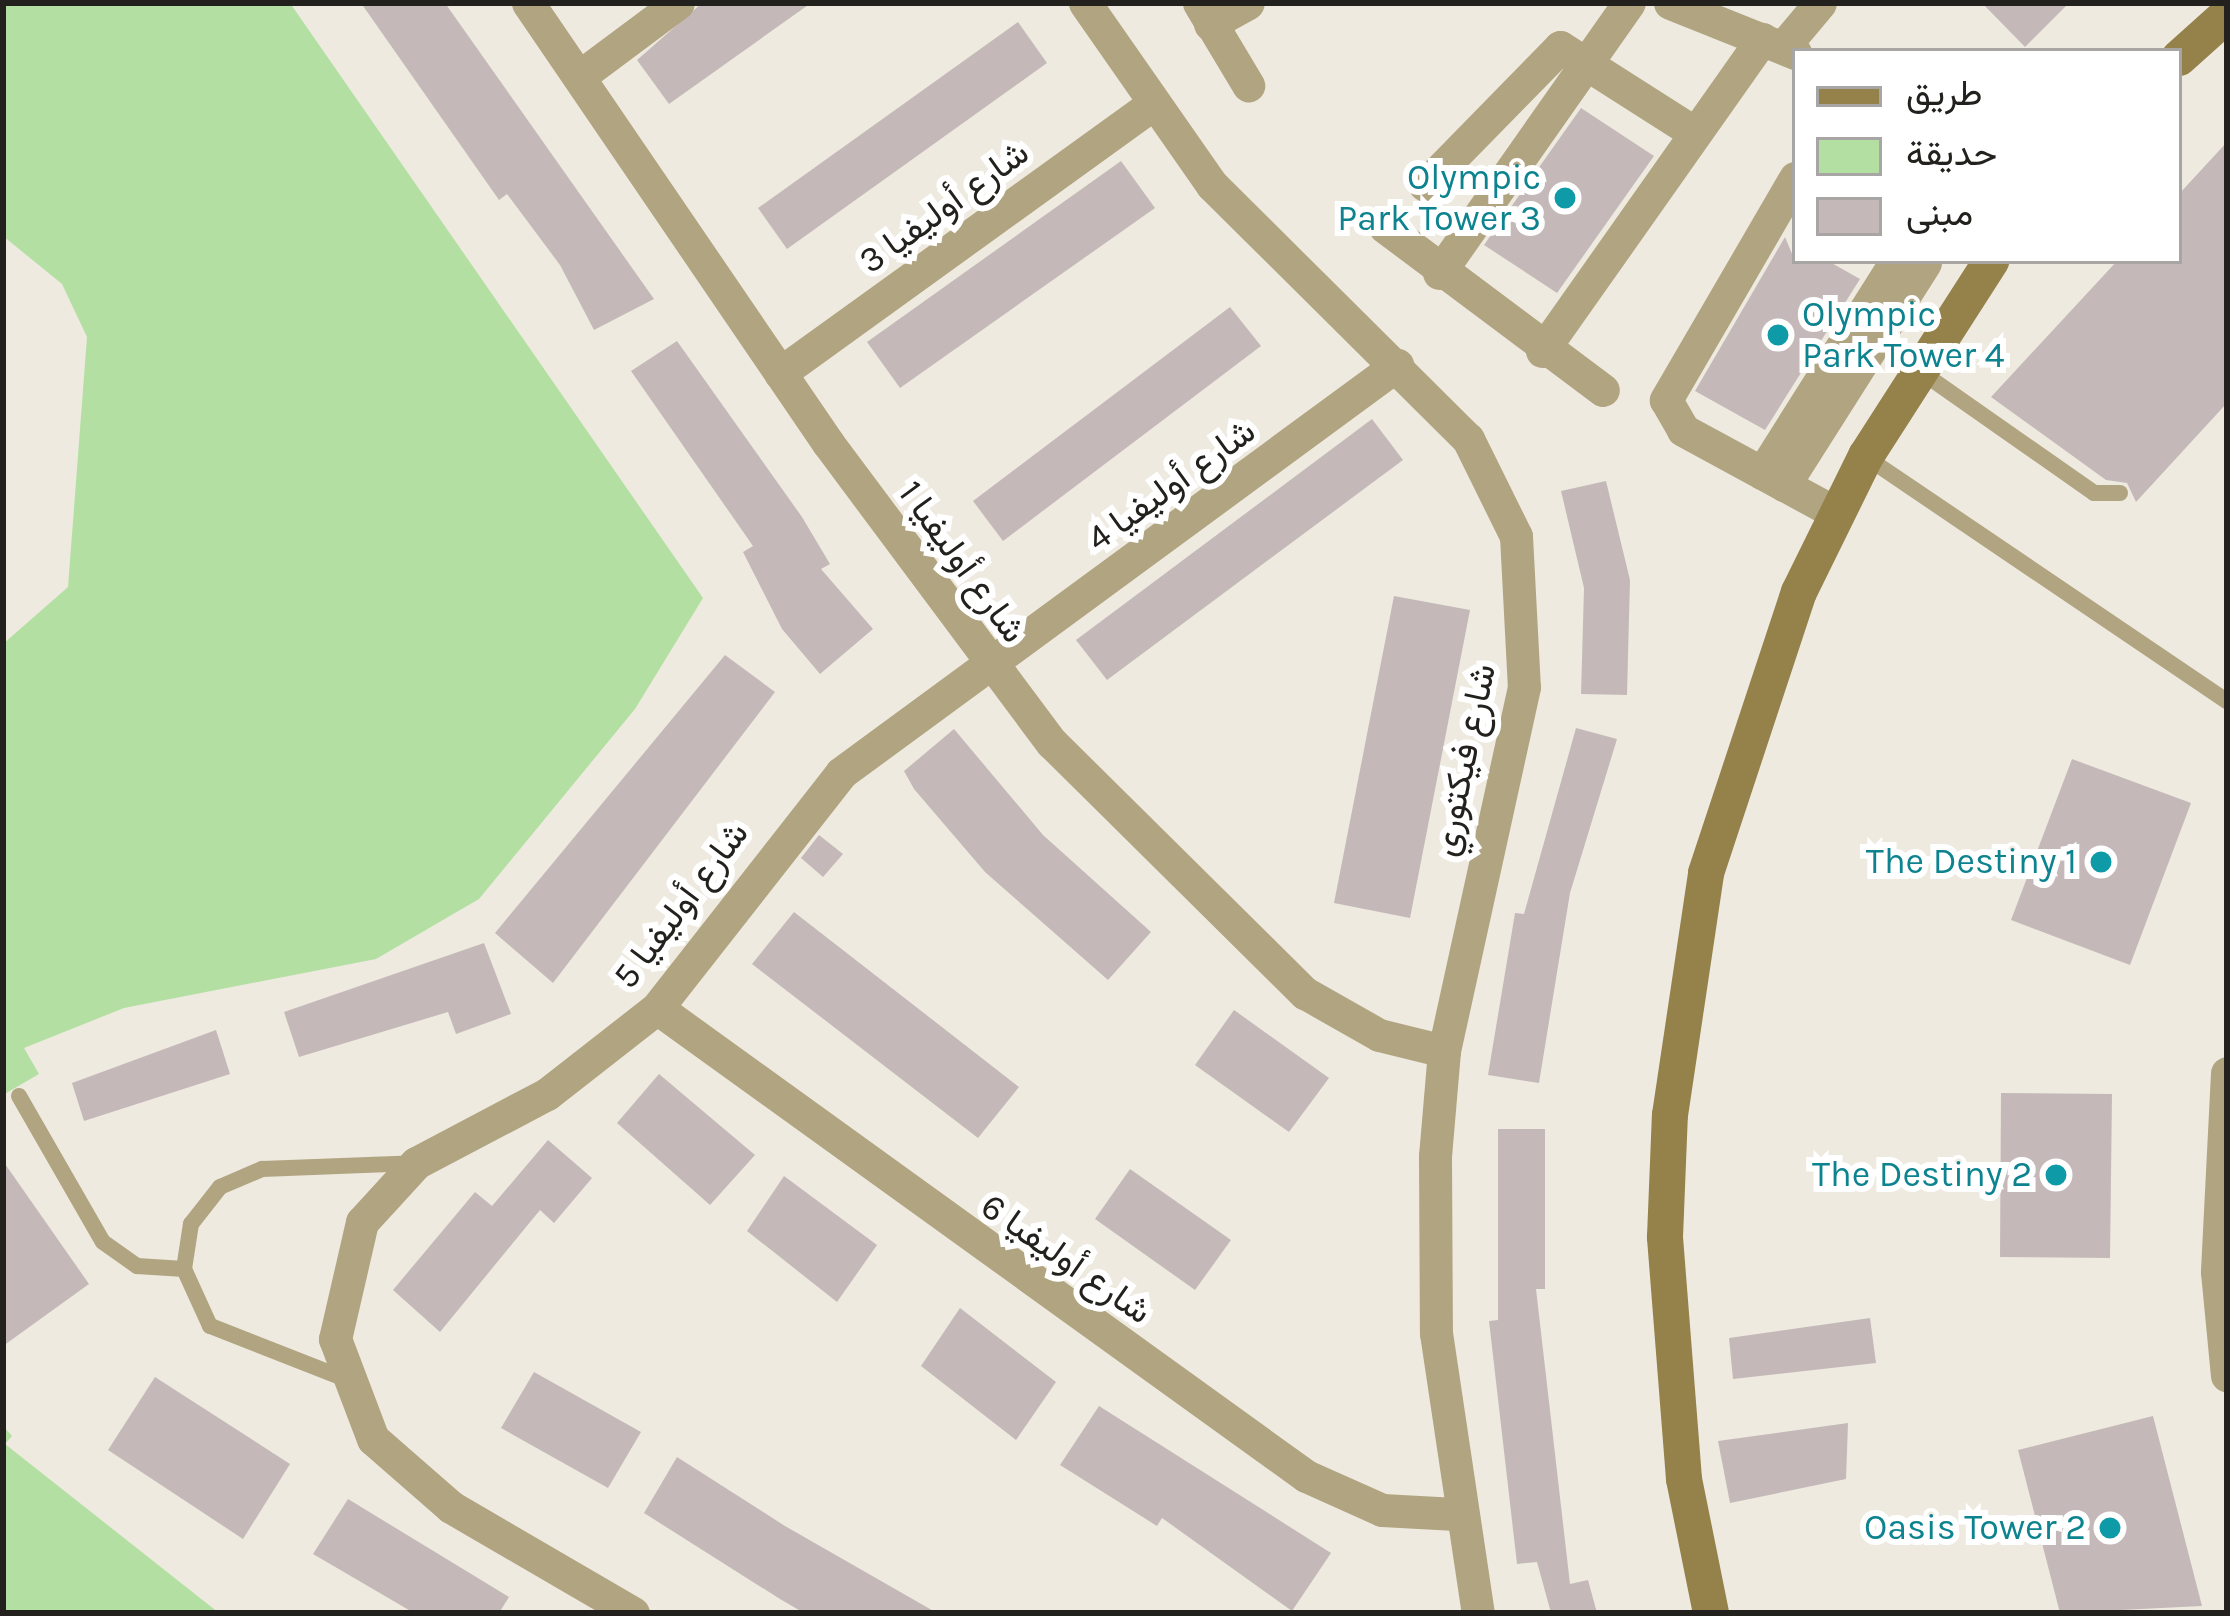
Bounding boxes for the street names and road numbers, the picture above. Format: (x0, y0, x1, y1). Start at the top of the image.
street label: شارع أوليفيا 3 (851, 131, 1037, 283)
street label: شارع أوليفيا 4 (1078, 409, 1264, 561)
street label: شارع أوليفيا 1 (889, 473, 1035, 651)
street label: شارع فيكتوري (1423, 660, 1505, 860)
street label: شارع أوليفيا 5 (604, 813, 758, 997)
street label: شارع أوليفيا 6 (972, 1184, 1160, 1334)

